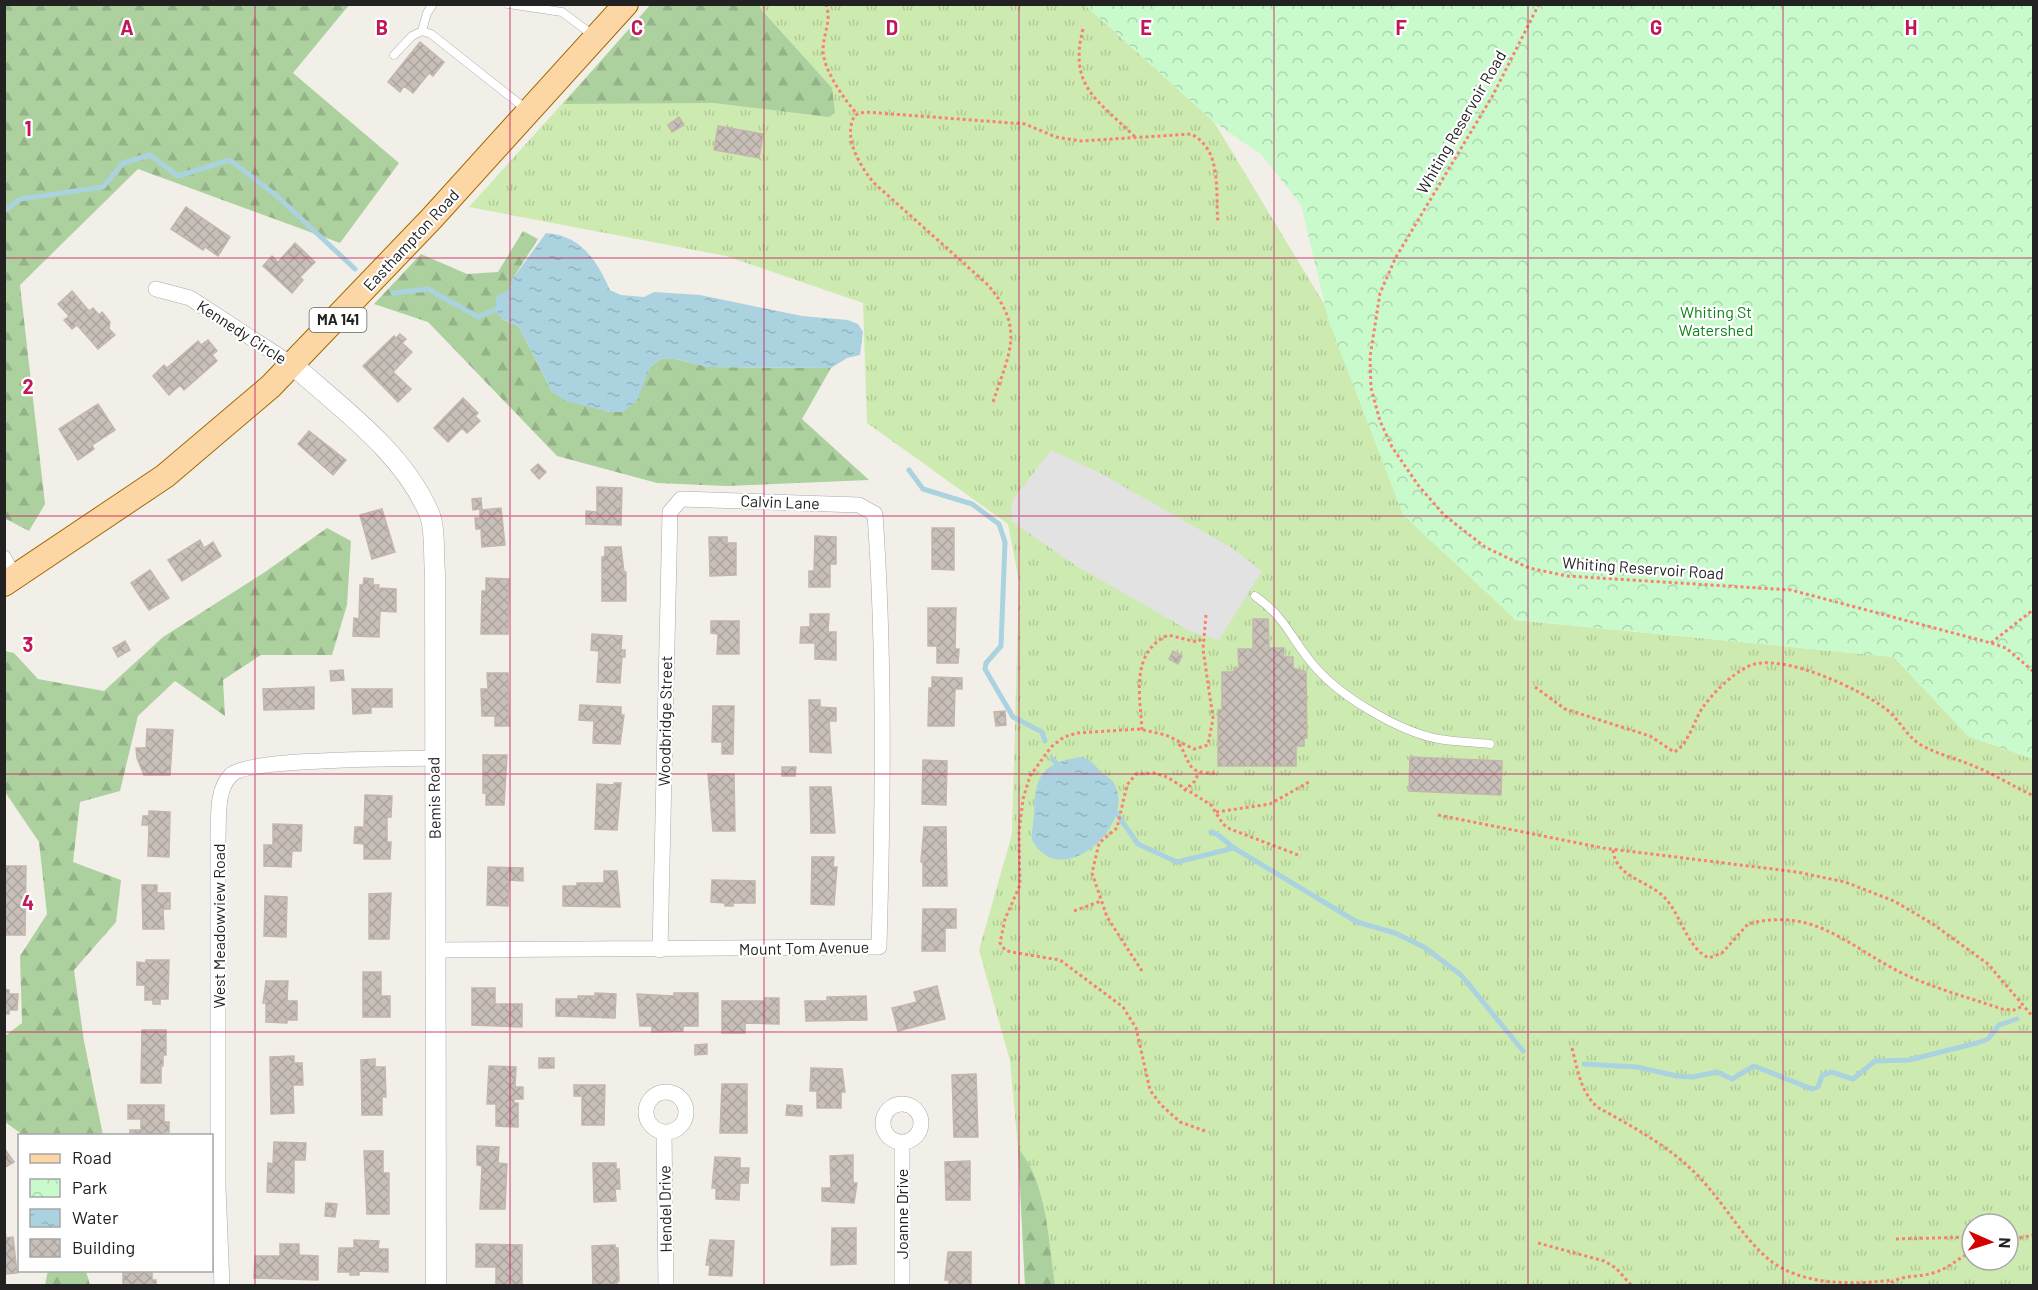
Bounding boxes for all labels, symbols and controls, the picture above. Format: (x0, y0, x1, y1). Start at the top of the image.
text: A (120, 15, 134, 39)
text: B (376, 15, 388, 39)
text: C (631, 15, 643, 39)
text: D (886, 15, 898, 39)
text: E (1140, 15, 1152, 39)
text: F (1395, 15, 1407, 39)
text: G (1650, 15, 1662, 39)
text: H (1905, 15, 1917, 39)
street label: Whiting Reservoir Road (1412, 47, 1509, 197)
text: 1 (24, 116, 32, 140)
street label: Easthampton Road (359, 185, 463, 294)
street label: Kennedy Circle (194, 296, 291, 368)
park label: Whiting St Watershed (1679, 302, 1753, 339)
road number: MA 141 (310, 308, 366, 332)
text: 2 (22, 374, 34, 398)
street label: Calvin Lane (740, 491, 820, 512)
street label: Whiting Reservoir Road (1561, 552, 1725, 583)
text: 3 (23, 632, 33, 656)
street label: Woodbridge Street (654, 655, 675, 787)
street label: Bemis Road (423, 757, 444, 839)
street label: West Meadowview Road (209, 843, 228, 1009)
text: 4 (22, 890, 34, 914)
street label: Mount Tom Avenue (739, 937, 869, 958)
legend (18, 1134, 213, 1272)
text: Road (72, 1146, 112, 1168)
street label: Hendel Drive (654, 1165, 675, 1253)
street label: Joanne Drive (892, 1169, 911, 1259)
text: Park (72, 1176, 107, 1198)
text: Water (72, 1206, 119, 1228)
north arrow (1960, 1212, 2020, 1272)
text: Building (72, 1236, 135, 1258)
text: N (1996, 1237, 2015, 1249)

